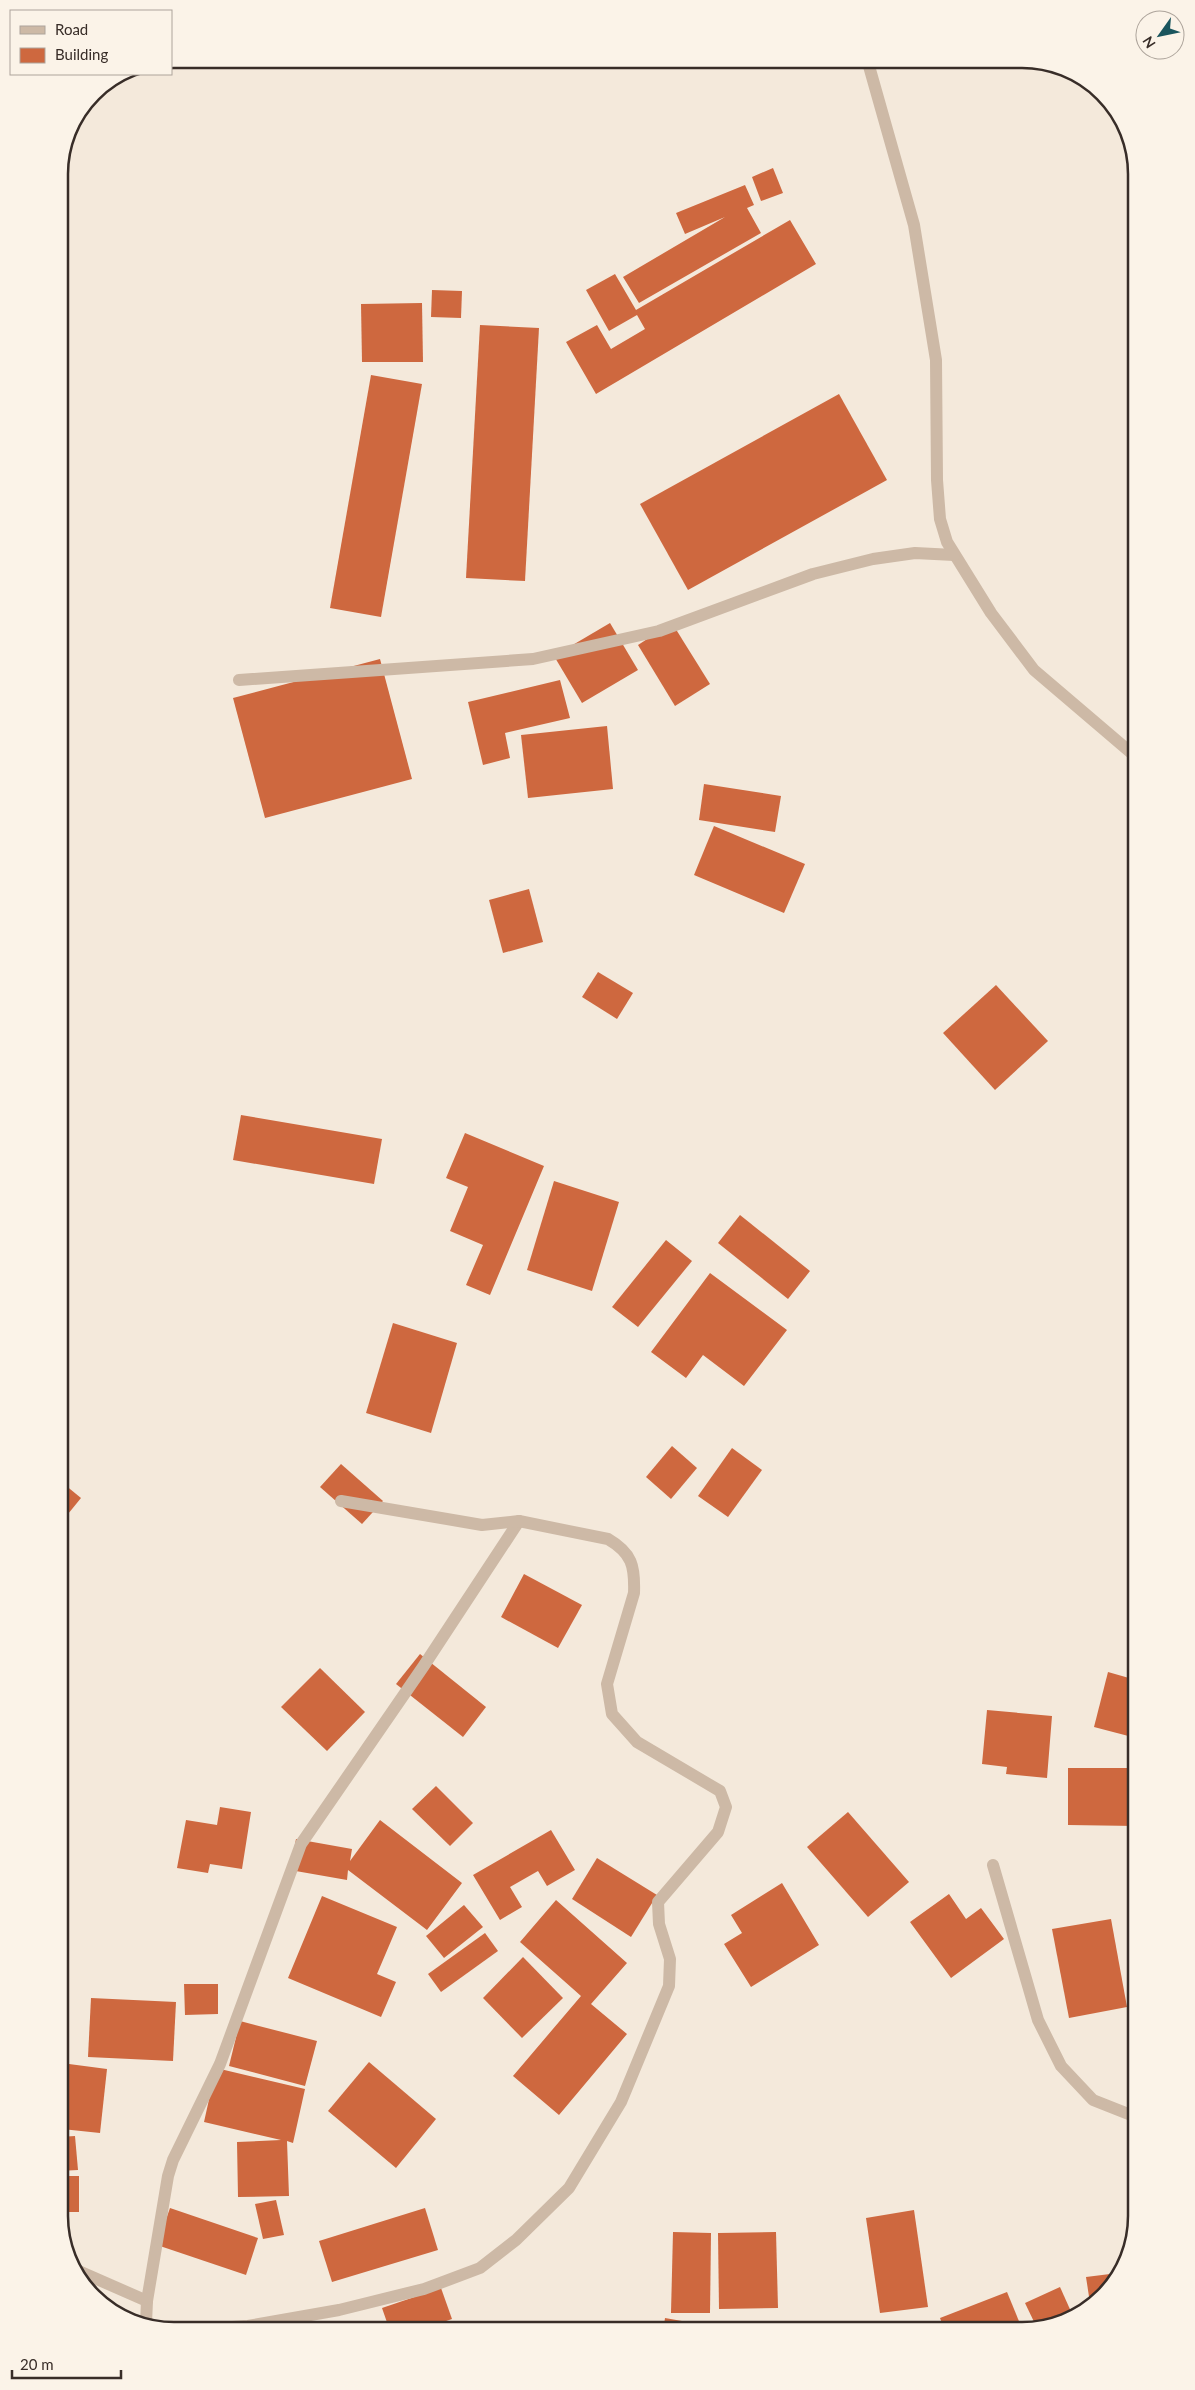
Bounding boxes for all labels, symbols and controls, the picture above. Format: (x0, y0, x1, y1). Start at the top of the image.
legend (10, 10, 172, 75)
north arrow (1135, 10, 1185, 60)
text: Road (55, 20, 88, 38)
text: N (1139, 33, 1159, 52)
text: Building (55, 45, 108, 63)
scale bar (12, 2348, 121, 2380)
text: 20 m (20, 2355, 54, 2373)

